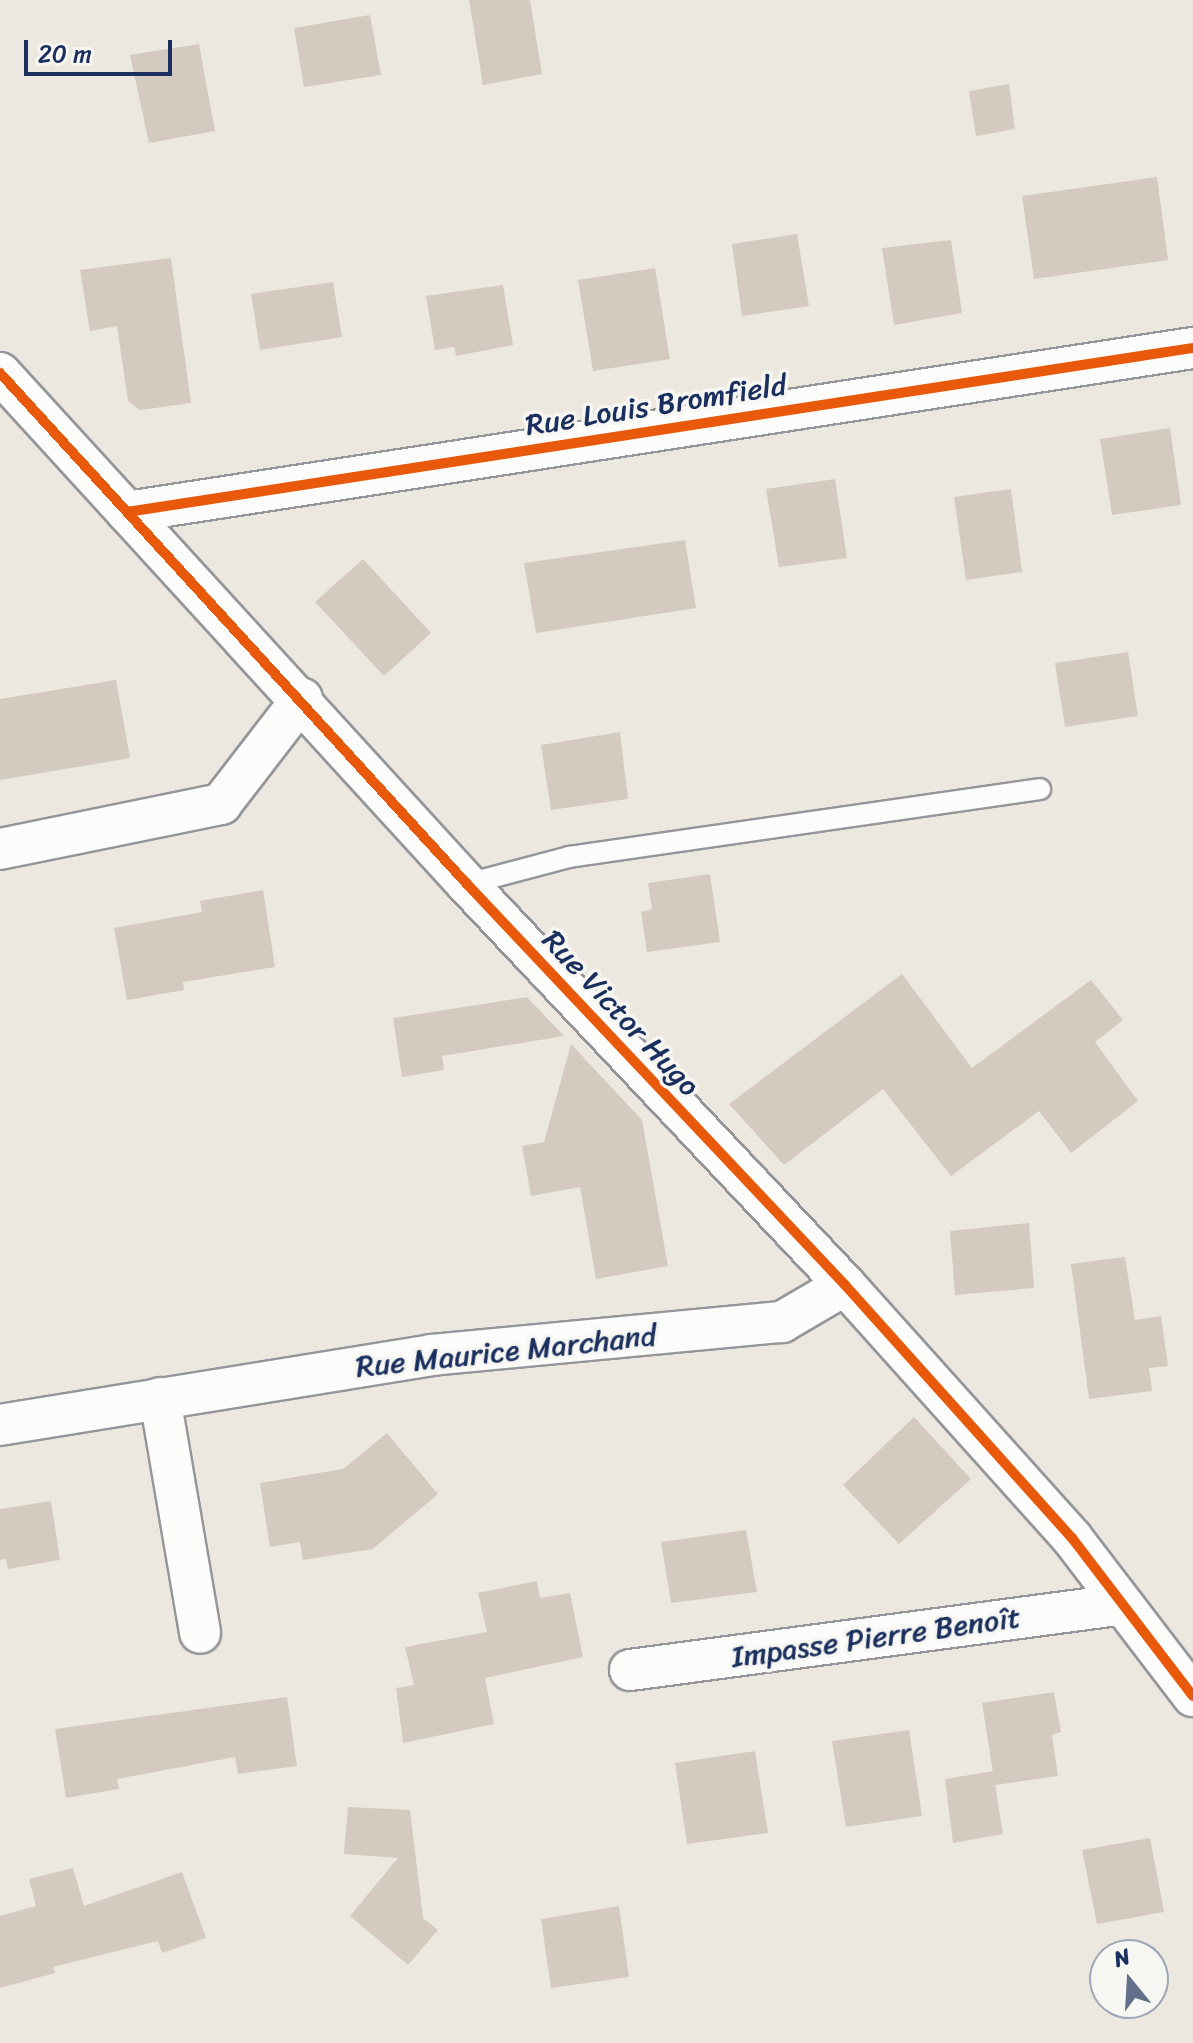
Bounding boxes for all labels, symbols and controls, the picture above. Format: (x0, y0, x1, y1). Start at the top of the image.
scale bar (28, 24, 176, 74)
text: 20 m (38, 33, 92, 75)
street label: Rue Louis Bromfield (523, 367, 789, 443)
street label: Rue Victor Hugo (535, 922, 707, 1104)
street label: Rue Maurice Marchand (354, 1317, 658, 1385)
street label: Impasse Pierre Benoît (729, 1599, 1023, 1675)
text: N (1109, 1937, 1135, 1979)
north arrow (1089, 1939, 1169, 2019)

